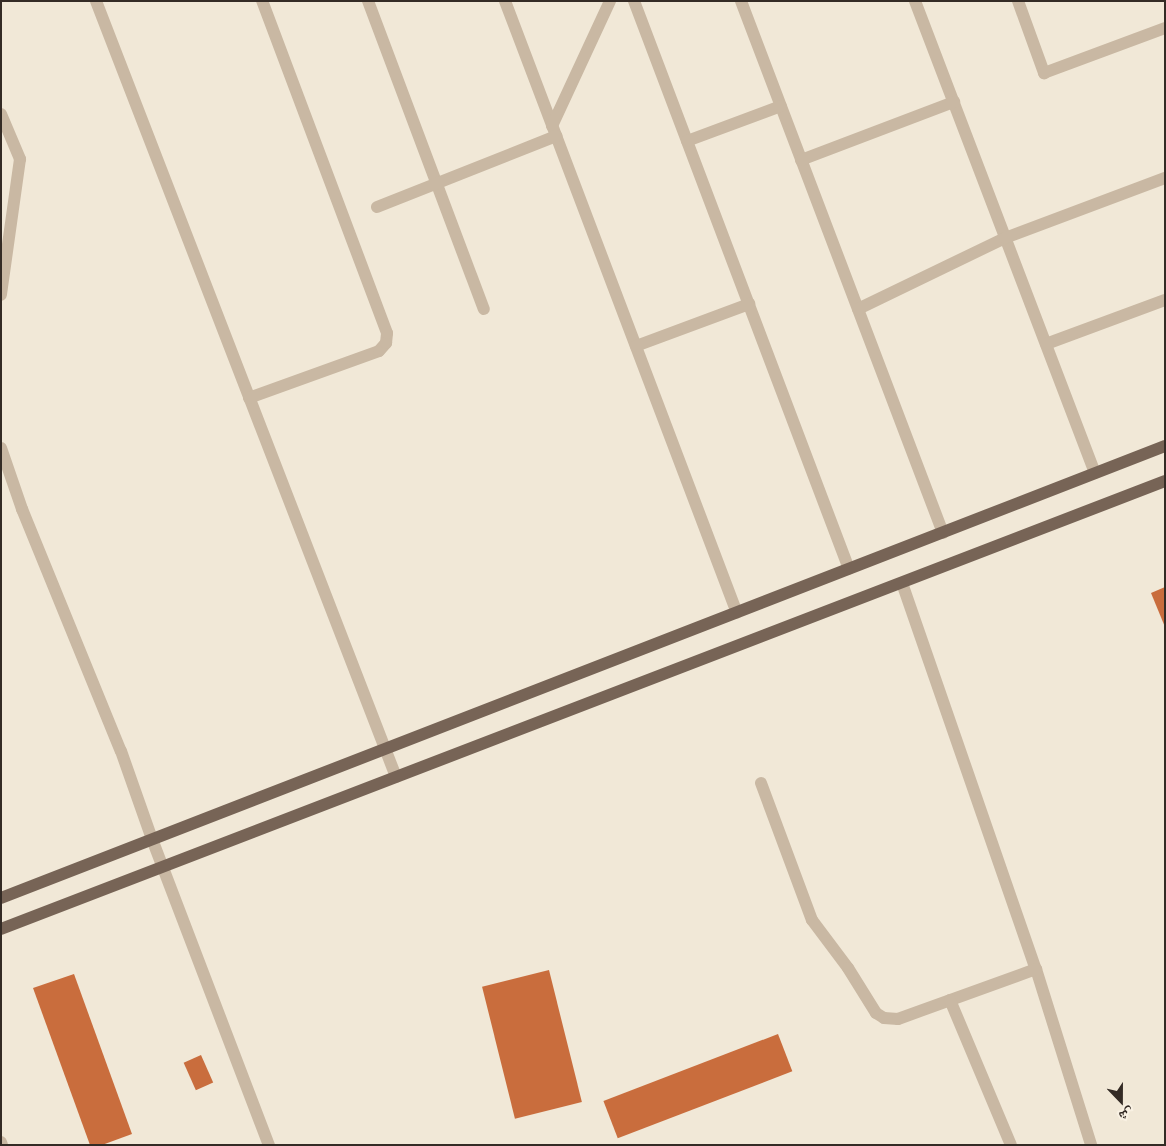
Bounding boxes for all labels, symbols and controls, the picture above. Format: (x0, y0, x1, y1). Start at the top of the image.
north arrow (1096, 1076, 1146, 1126)
text: ش (1116, 1103, 1138, 1128)

